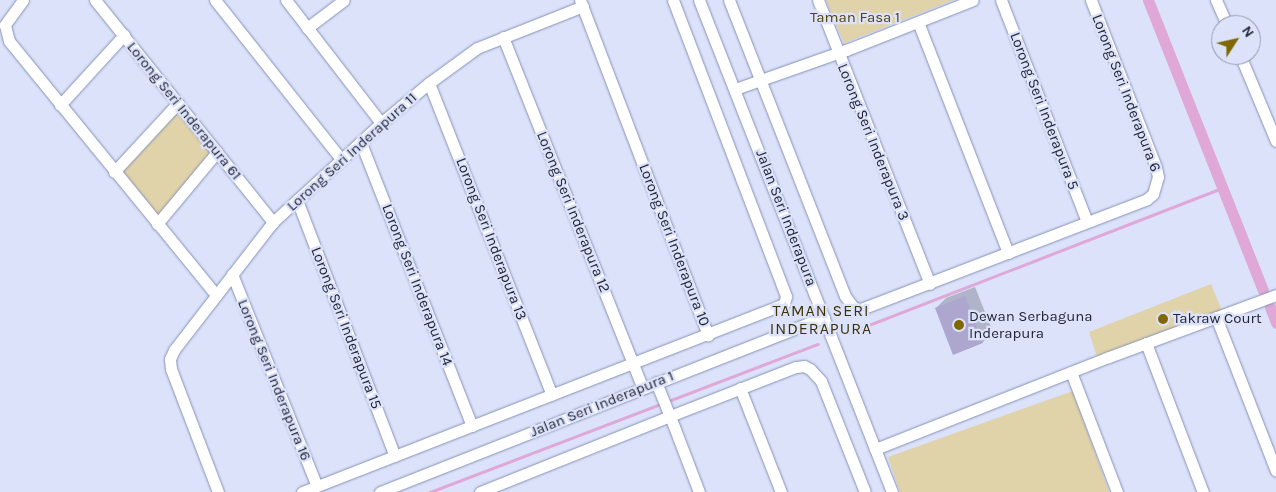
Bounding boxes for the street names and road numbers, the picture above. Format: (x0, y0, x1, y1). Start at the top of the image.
street label: Lorong Seri Inderapura 6 (1088, 12, 1164, 174)
street label: Lorong Seri Inderapura 5 (1006, 30, 1082, 192)
street label: Lorong Seri Inderapura 61 (123, 38, 245, 184)
street label: Lorong Seri Inderapura 3 (833, 61, 913, 223)
street label: Lorong Seri Inderapura 11 (283, 89, 421, 215)
street label: Lorong Seri Inderapura 12 (532, 129, 614, 295)
street label: Jalan Seri Inderapura (752, 147, 820, 289)
street label: Lorong Seri Inderapura 13 (452, 155, 530, 323)
street label: Lorong Seri Inderapura 10 (635, 161, 713, 329)
street label: Lorong Seri Inderapura 14 (378, 201, 456, 369)
street label: Lorong Seri Inderapura 15 (307, 244, 385, 412)
street label: Lorong Seri Inderapura 16 (233, 297, 315, 463)
street label: Jalan Seri Inderapura 1 (528, 367, 676, 441)

